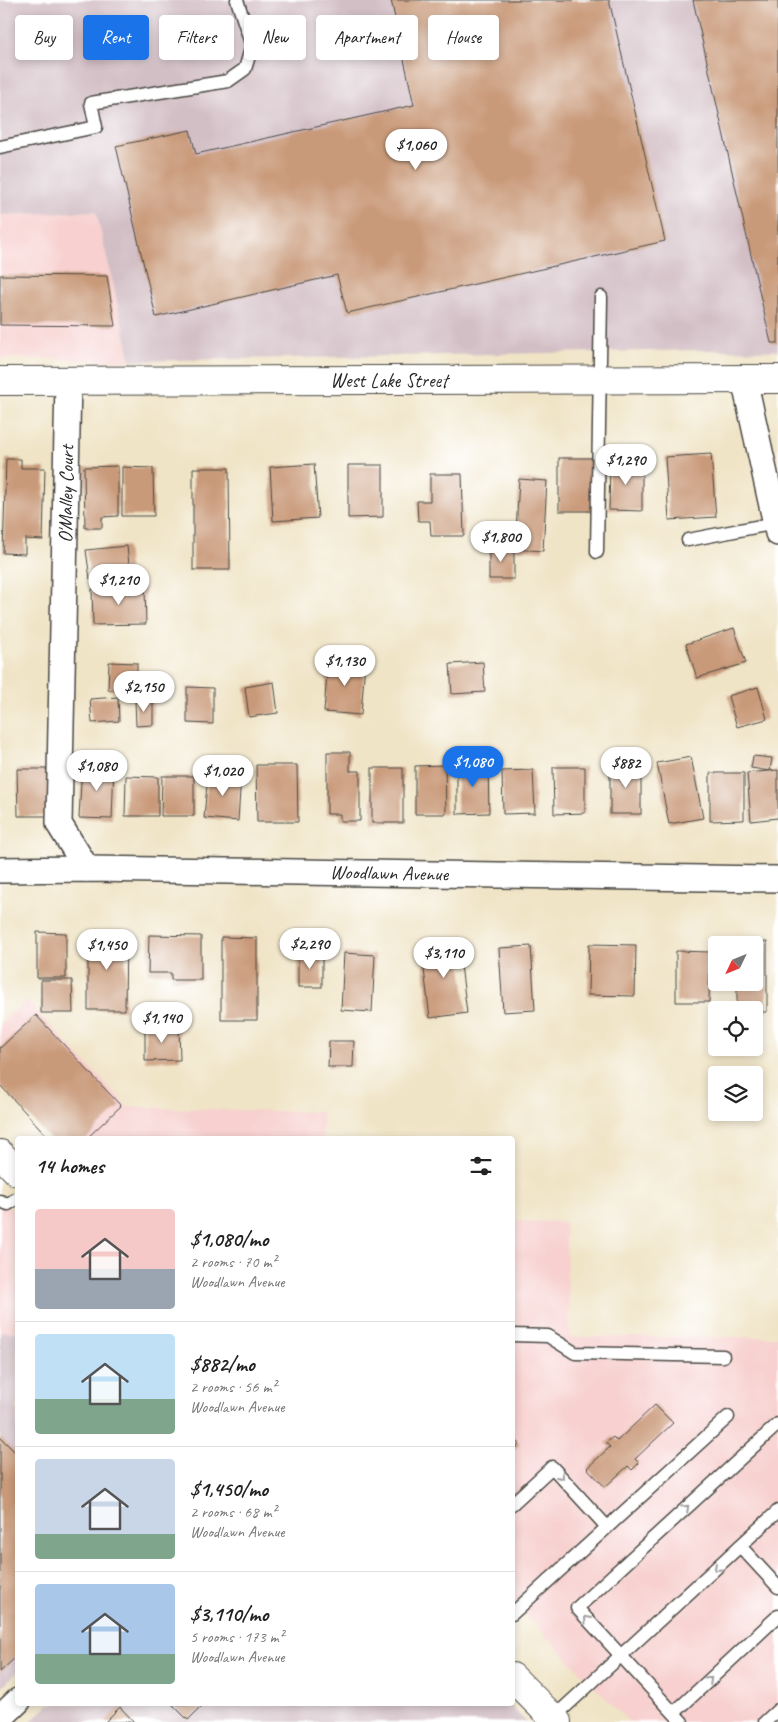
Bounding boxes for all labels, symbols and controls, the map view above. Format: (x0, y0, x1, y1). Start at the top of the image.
chip: Buy (15, 15, 73, 60)
chip: Rent (83, 15, 149, 60)
chip: Filters (159, 15, 234, 60)
chip: New (244, 15, 306, 60)
chip: Apartment (316, 15, 418, 60)
chip: House (428, 15, 499, 60)
pin: $1,060 (375, 128, 457, 171)
text: $1,060 (396, 135, 436, 155)
street label: West Lake Street (330, 368, 451, 393)
street label: O'Malley Court (53, 442, 79, 543)
pin: $1,290 (585, 444, 667, 486)
text: $1,290 (607, 450, 645, 470)
pin: $1,800 (460, 520, 542, 563)
text: $1,800 (481, 527, 521, 547)
pin: $1,210 (78, 564, 160, 606)
text: $1,210 (99, 570, 139, 590)
pin: $1,130 (304, 644, 386, 687)
text: $1,130 (325, 651, 365, 671)
pin: $2,150 (103, 670, 185, 713)
text: $2,150 (125, 677, 163, 697)
pin: $1,080 (432, 746, 514, 788)
pin: $882 (596, 746, 656, 789)
pin: $1,080 (56, 750, 138, 792)
text: $1,080 (453, 752, 493, 772)
text: $882 (612, 753, 640, 773)
pin: $1,020 (182, 754, 264, 797)
text: $1,080 (77, 756, 117, 776)
text: $1,020 (203, 761, 243, 781)
street label: Woodlawn Avenue (330, 859, 450, 887)
pin: $1,450 (66, 928, 148, 971)
pin: $2,290 (269, 928, 351, 970)
text: $2,290 (291, 934, 329, 954)
text: $1,450 (88, 935, 126, 955)
pin: $3,110 (403, 936, 485, 979)
north arrow (708, 936, 762, 991)
map controls (708, 936, 763, 1121)
text: $3,110 (424, 943, 464, 963)
button: locate (708, 1001, 763, 1056)
pin: $1,140 (121, 1002, 203, 1044)
text: $1,140 (142, 1008, 182, 1028)
button: layers (708, 1066, 763, 1121)
icon: filters (467, 1152, 495, 1180)
text: 14 homes (35, 1153, 104, 1179)
text: $1,080/mo (190, 1226, 268, 1252)
icon: home (75, 1229, 135, 1289)
text: 2 rooms · 70 m² (190, 1252, 276, 1272)
text: Woodlawn Avenue (190, 1272, 285, 1292)
text: $882/mo (190, 1351, 255, 1377)
icon: home (75, 1354, 135, 1414)
text: 2 rooms · 56 m² (190, 1377, 276, 1397)
text: Woodlawn Avenue (190, 1397, 285, 1417)
one-way arrow (555, 1471, 564, 1480)
text: $1,450/mo (190, 1476, 268, 1502)
icon: home (75, 1479, 135, 1539)
text: 2 rooms · 68 m² (190, 1502, 276, 1522)
one-way arrow (681, 1505, 690, 1514)
text: Woodlawn Avenue (190, 1522, 285, 1542)
one-way arrow (713, 1562, 722, 1571)
text: $3,110/mo (190, 1601, 268, 1627)
icon: home (75, 1604, 135, 1664)
one-way arrow (584, 1616, 593, 1625)
text: 5 rooms · 173 m² (190, 1627, 284, 1647)
text: Woodlawn Avenue (190, 1647, 285, 1667)
one-way arrow (704, 1677, 713, 1686)

